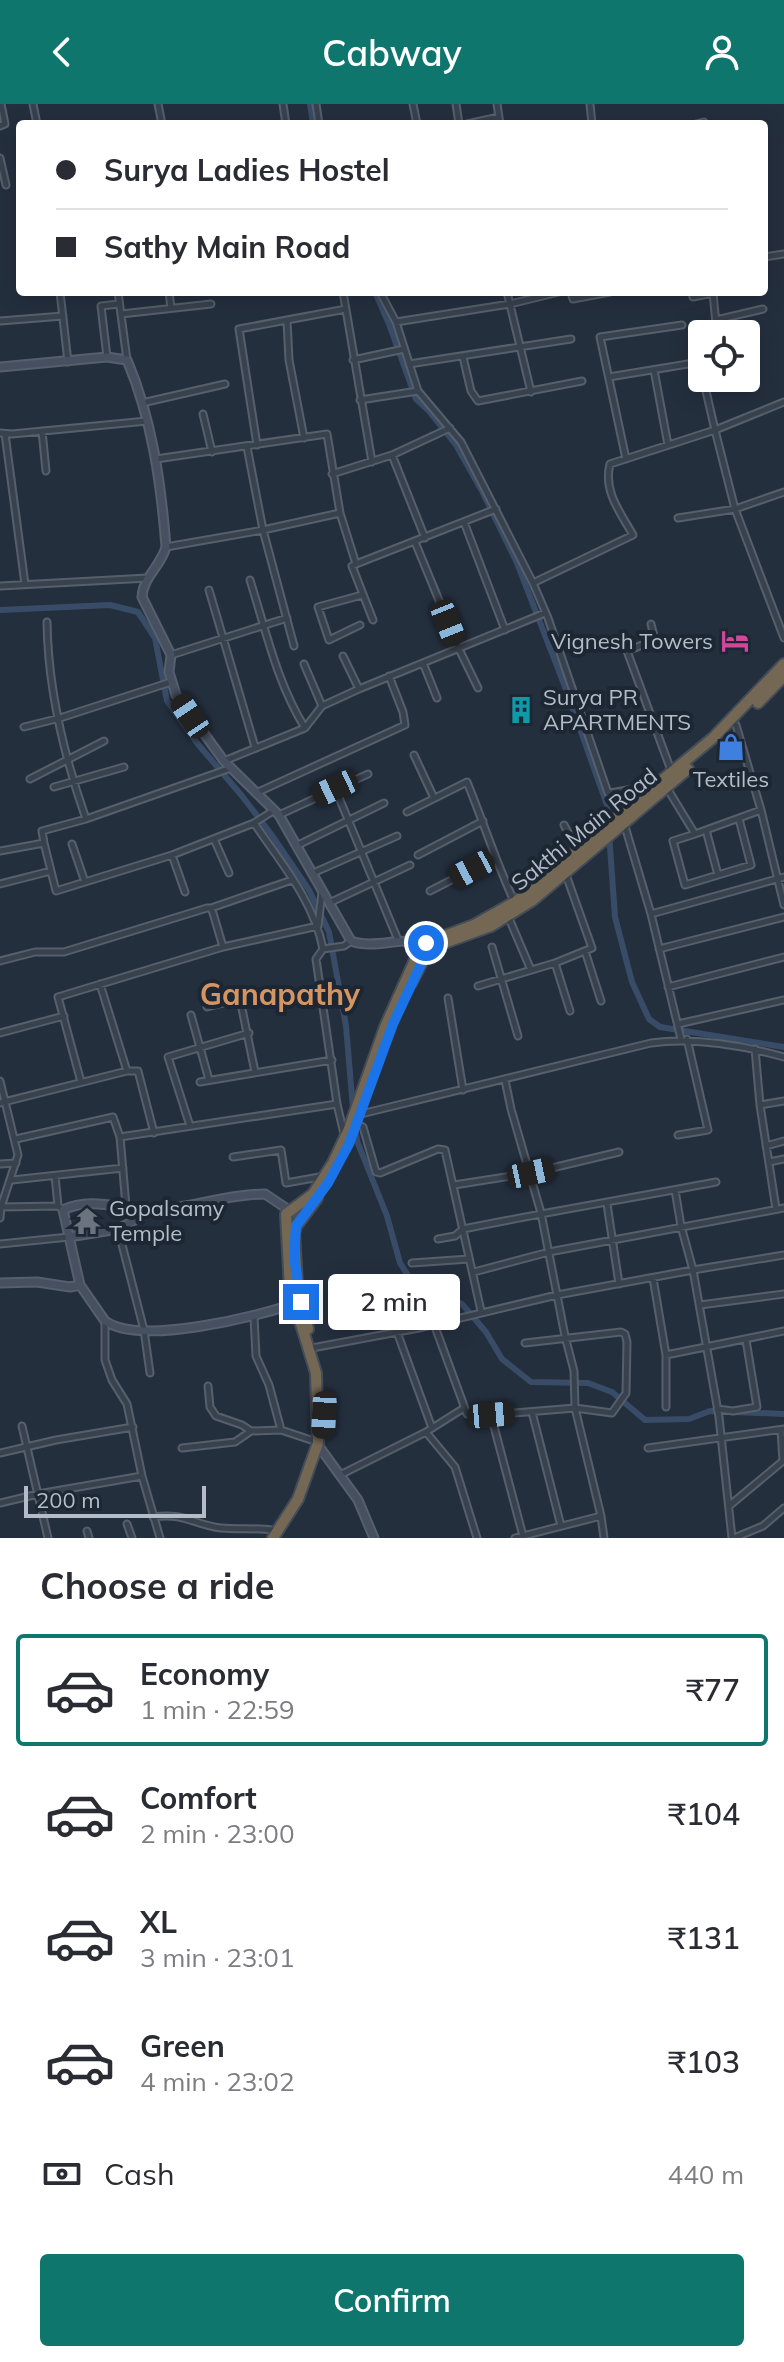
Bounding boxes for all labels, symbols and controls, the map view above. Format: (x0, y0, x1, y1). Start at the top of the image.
icon: back (40, 30, 84, 74)
text: Cabway (322, 30, 462, 75)
icon: person (700, 30, 744, 74)
text: Surya Ladies Hostel (104, 151, 390, 189)
text: Sathy Main Road (104, 228, 350, 266)
map controls (688, 320, 760, 392)
button: locate (688, 320, 760, 392)
car (428, 596, 468, 650)
hotel icon: Vignesh Towers (720, 626, 750, 656)
place label: Vignesh Towers (551, 627, 713, 655)
place label: Surya PR APARTMENTS (543, 683, 691, 736)
car (167, 689, 213, 743)
building icon: Surya PR APARTMENTS (506, 695, 536, 725)
shop icon: Textiles (716, 732, 746, 762)
street label: Sakthi Main Road (505, 762, 663, 896)
place label: Textiles (693, 765, 769, 793)
car (308, 767, 362, 809)
car (445, 847, 499, 891)
route start (408, 925, 444, 961)
district label: Ganapathy (200, 975, 361, 1013)
car (505, 1156, 557, 1190)
place label: Gopalsamy Temple (109, 1194, 225, 1247)
temple icon: Gopalsamy Temple (72, 1206, 102, 1236)
callout: 2 min (329, 1274, 461, 1330)
route end (283, 1284, 319, 1320)
text: 2 min (360, 1285, 428, 1318)
car (311, 1390, 337, 1440)
car (466, 1401, 516, 1429)
scale bar (24, 1482, 206, 1518)
text: 200 m (36, 1486, 101, 1514)
text: Choose a ride (40, 1563, 274, 1608)
icon: car (44, 1654, 116, 1726)
text: Economy (140, 1655, 269, 1693)
text: ₹77 (686, 1671, 740, 1709)
text: 1 min · 22:59 (140, 1693, 295, 1726)
icon: car (44, 1778, 116, 1850)
text: Comfort (140, 1779, 257, 1817)
text: ₹104 (668, 1795, 740, 1833)
text: 2 min · 23:00 (140, 1817, 295, 1850)
icon: car (44, 1902, 116, 1974)
text: XL (140, 1903, 177, 1941)
text: ₹131 (668, 1919, 740, 1957)
text: 3 min · 23:01 (140, 1941, 295, 1974)
icon: car (44, 2026, 116, 2098)
text: Green (140, 2027, 225, 2065)
text: ₹103 (668, 2043, 740, 2081)
text: 4 min · 23:02 (140, 2065, 295, 2098)
icon: cash (40, 2152, 84, 2196)
text: Cash (104, 2155, 175, 2193)
text: 440 m (668, 2158, 744, 2191)
button: Confirm (40, 2254, 744, 2346)

